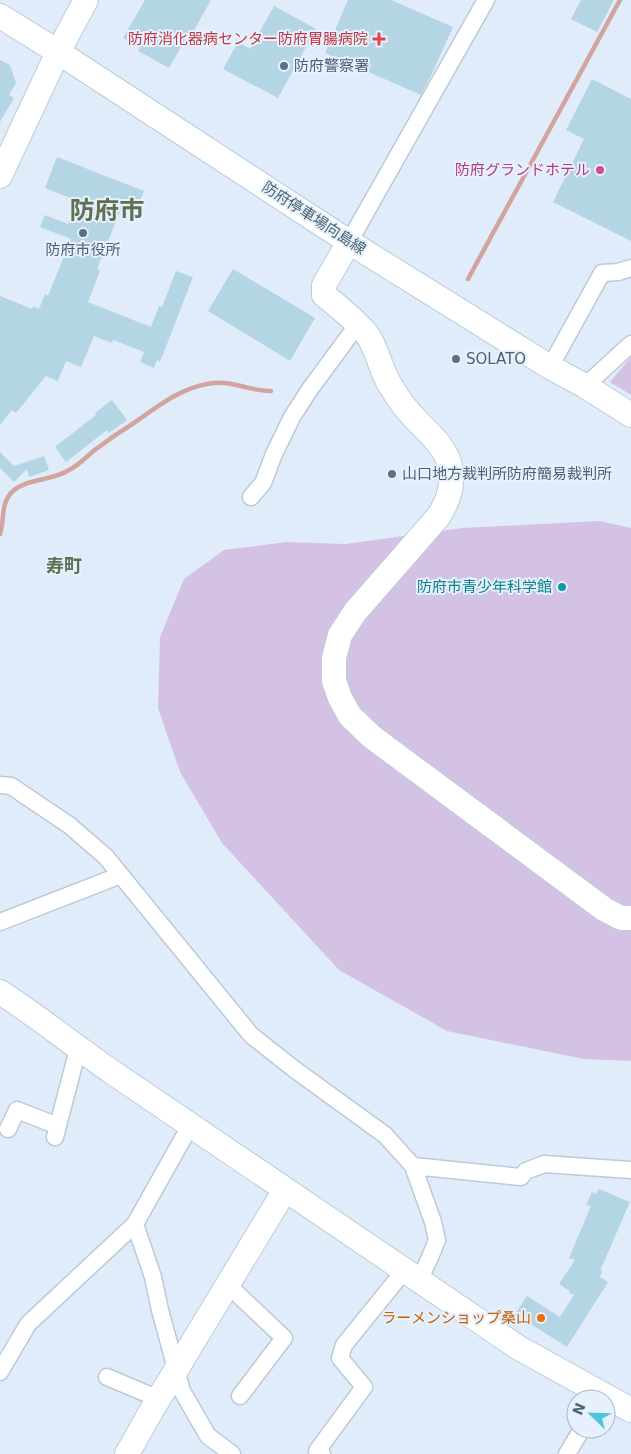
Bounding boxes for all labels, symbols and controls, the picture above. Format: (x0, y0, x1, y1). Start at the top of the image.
place label: 防府消化器病センター防府胃腸病院 (128, 30, 368, 48)
marker: 防府消化器病センター防府胃腸病院 (372, 32, 386, 46)
place label: 防府警察署 (294, 57, 369, 75)
marker: 防府警察署 (278, 60, 290, 72)
place label: 防府グランドホテル (455, 161, 590, 179)
marker: 防府グランドホテル (594, 164, 606, 176)
street label: 防府停車場向島線 (259, 178, 369, 258)
district label: 防府市 (69, 196, 145, 225)
marker: 防府市役所 (77, 227, 89, 239)
place label: 防府市役所 (45, 241, 121, 259)
place label: SOLATO (466, 350, 526, 368)
marker: SOLATO (450, 353, 462, 365)
place label: 山口地方裁判所防府簡易裁判所 (402, 465, 612, 483)
marker: 山口地方裁判所防府簡易裁判所 (386, 468, 398, 480)
district label: 寿町 (46, 555, 82, 576)
place label: 防府市青少年科学館 (417, 578, 552, 596)
marker: 防府市青少年科学館 (556, 581, 568, 593)
place label: ラーメンショップ桑山 (382, 1309, 531, 1327)
marker: ラーメンショップ桑山 (535, 1312, 547, 1324)
north arrow (566, 1389, 616, 1439)
text: N (569, 1400, 589, 1417)

